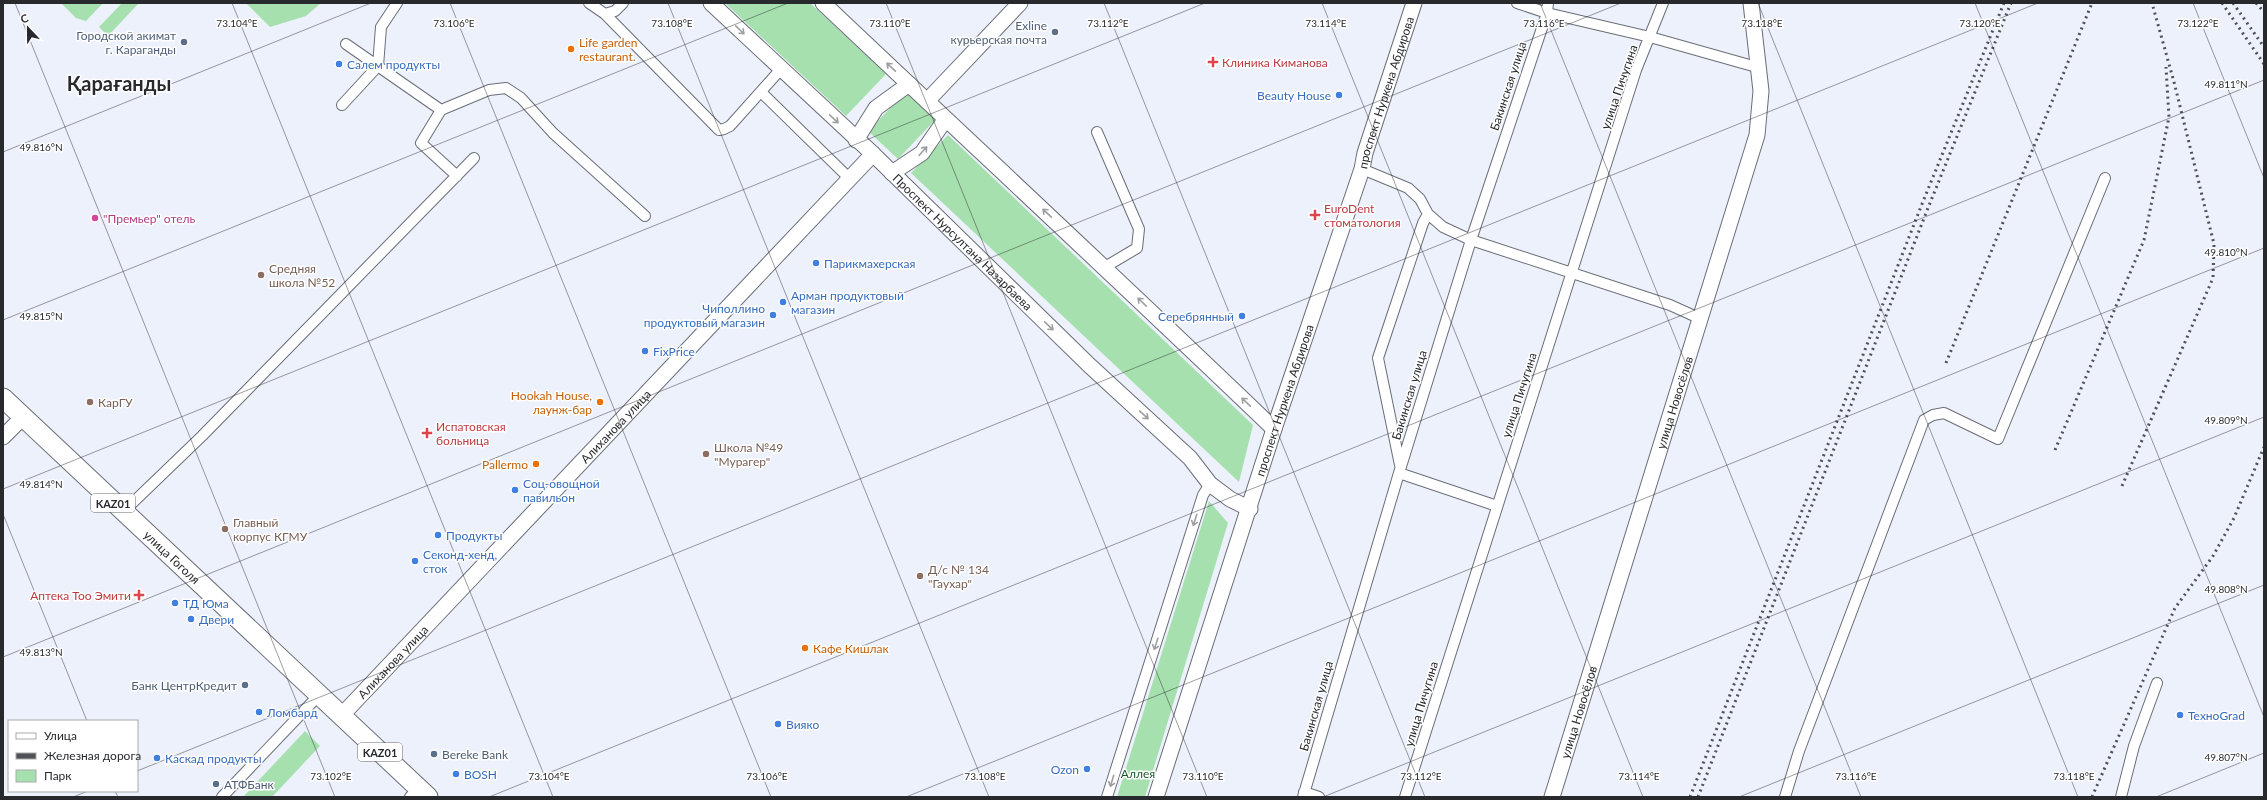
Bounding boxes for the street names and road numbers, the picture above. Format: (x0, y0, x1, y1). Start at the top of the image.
street label: проспект Нуркена Абдирова (1355, 14, 1417, 170)
street label: Бакинская улица (1487, 39, 1529, 133)
street label: улица Пичугина (1598, 43, 1640, 131)
street label: Проспект Нурсултана Назарбаева (890, 170, 1036, 313)
street label: проспект Нуркена Абдирова (1252, 322, 1316, 478)
street label: Бакинская улица (1388, 348, 1430, 442)
street label: улица Пичугина (1498, 351, 1540, 439)
street label: улица Новосёлов (1653, 354, 1696, 451)
street label: Алиханова улица (577, 386, 654, 466)
road number: KАZ01 (91, 494, 135, 512)
street label: улица Гоголя (141, 527, 203, 587)
street label: Алиханова улица (354, 622, 431, 701)
street label: Бакинская улица (1296, 659, 1336, 753)
street label: улица Пичугина (1401, 659, 1441, 748)
street label: улица Новосёлов (1557, 664, 1600, 760)
road number: KАZ01 (358, 743, 402, 761)

